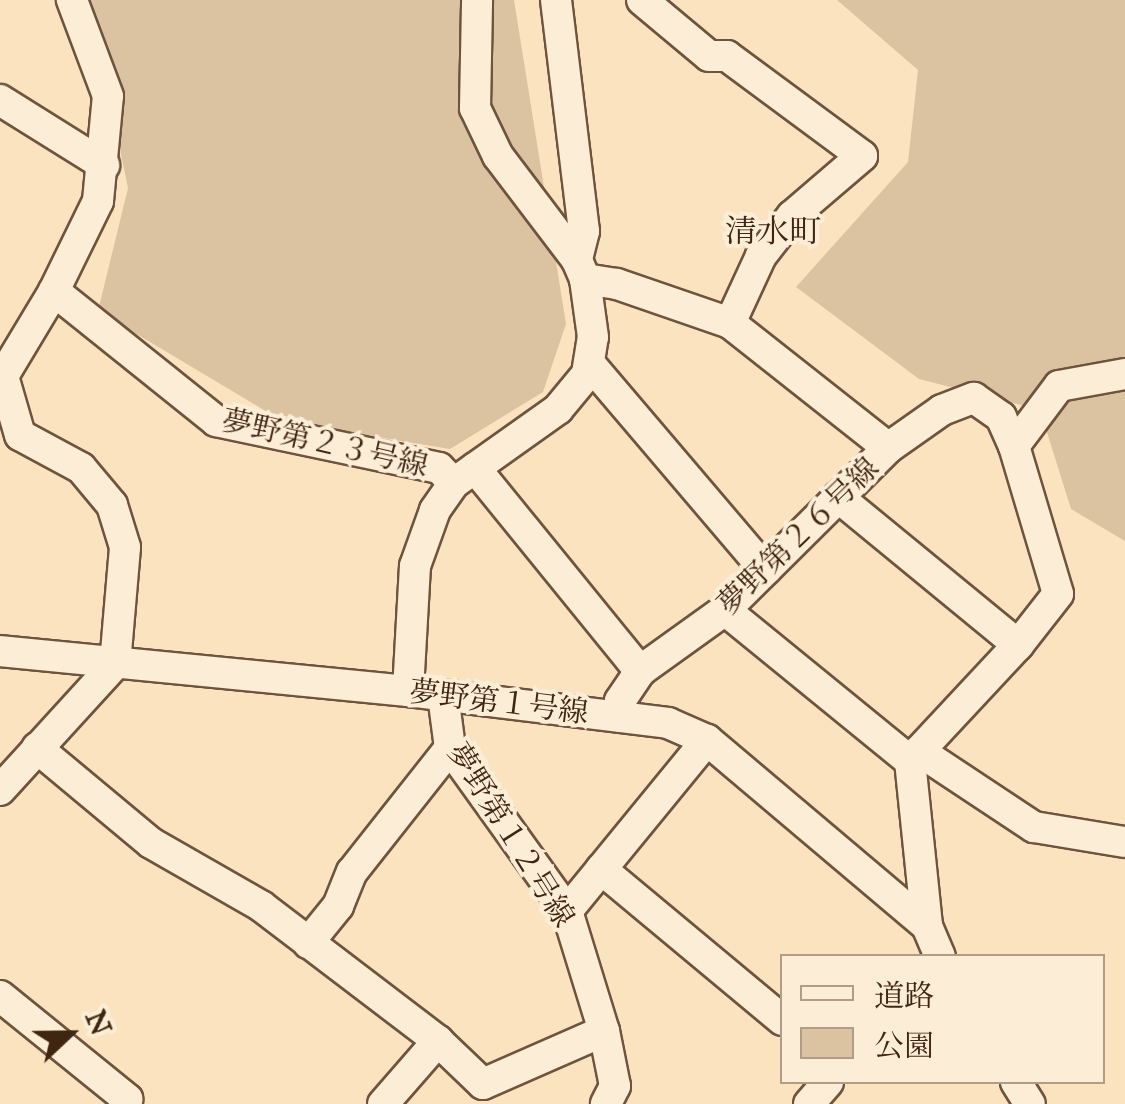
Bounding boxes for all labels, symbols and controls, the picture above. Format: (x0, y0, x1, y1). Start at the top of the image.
district label: 清水町 (725, 213, 821, 251)
street label: 夢野第２３号線 (219, 402, 431, 484)
street label: 夢野第２６号線 (710, 450, 886, 622)
street label: 夢野第１号線 (407, 673, 591, 731)
street label: 夢野第１２号線 (440, 736, 582, 934)
legend (780, 954, 1105, 1084)
text: 道路 (874, 978, 934, 1014)
north arrow (20, 984, 120, 1084)
text: N (78, 1005, 119, 1040)
text: 公園 (874, 1028, 934, 1064)

